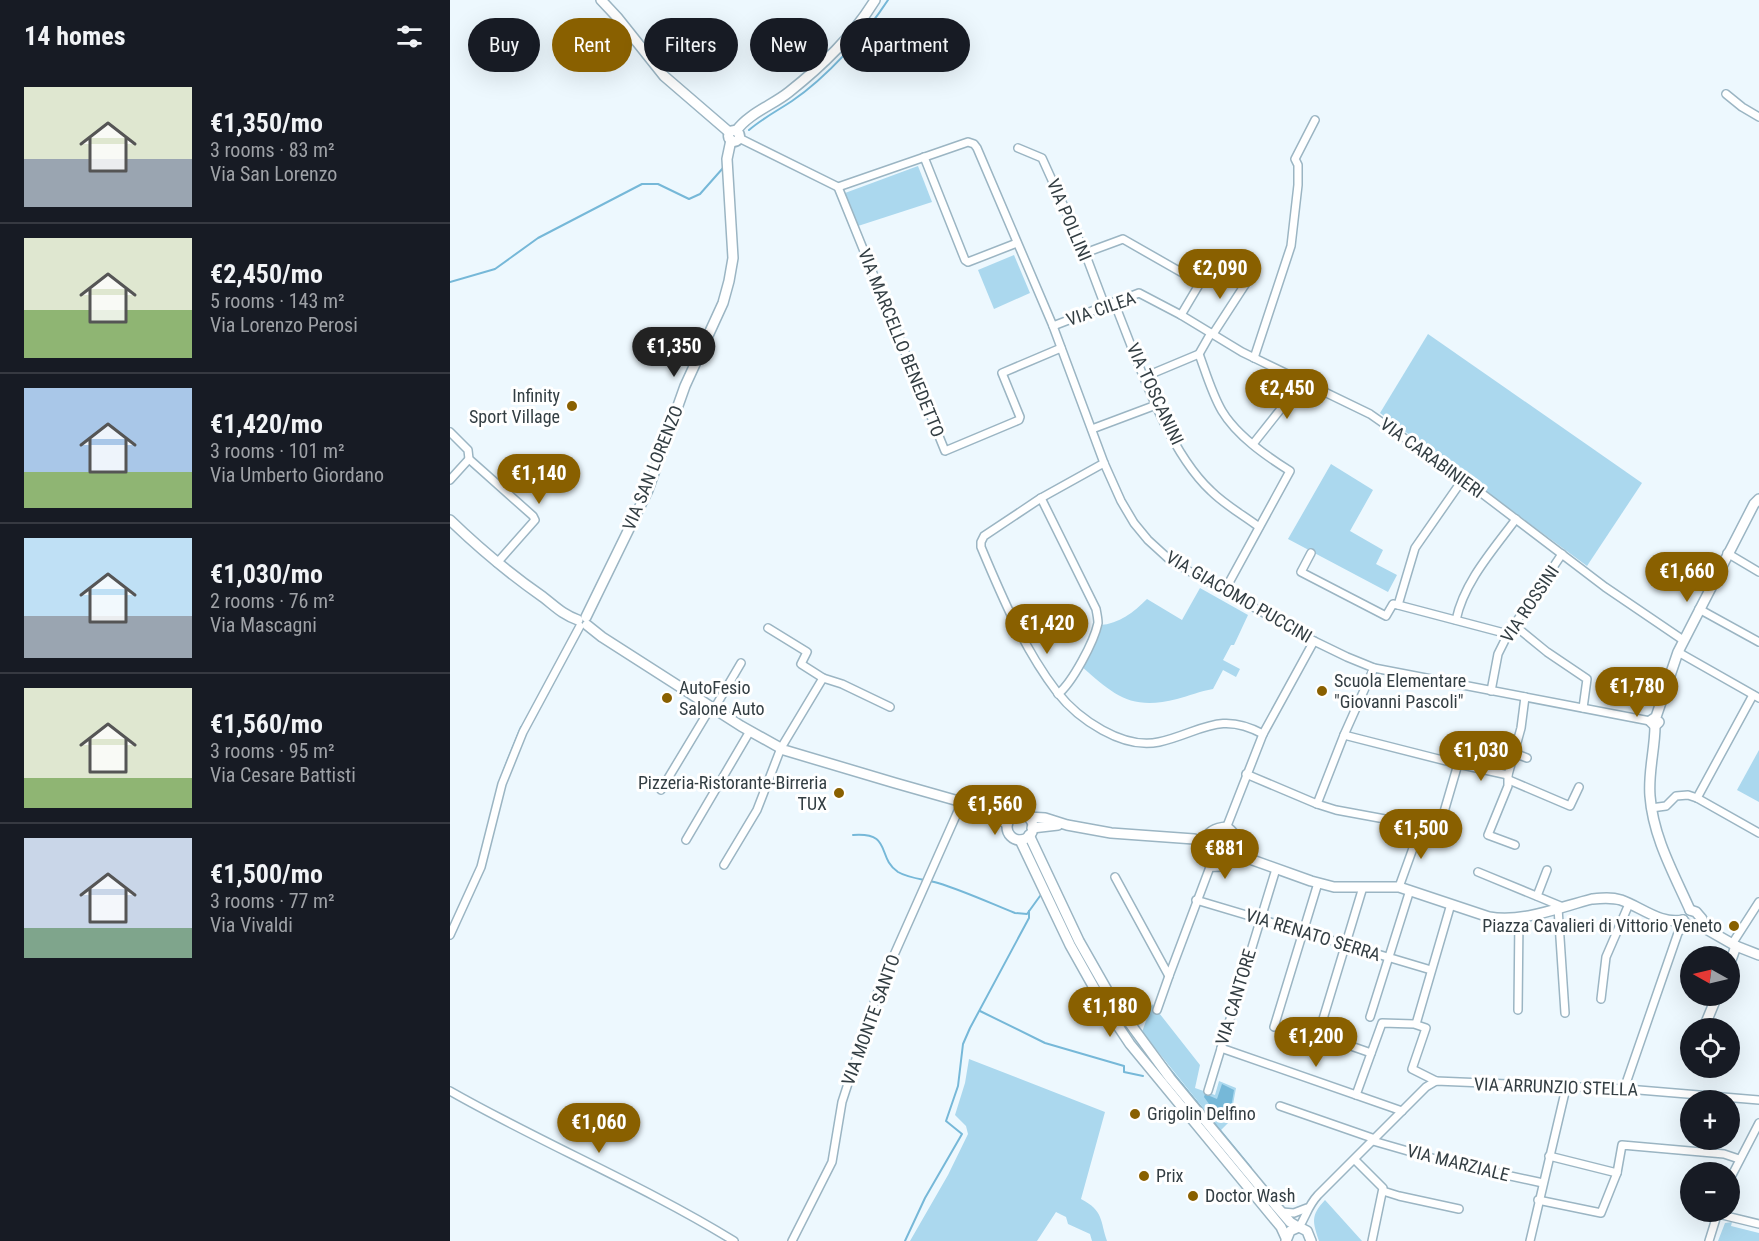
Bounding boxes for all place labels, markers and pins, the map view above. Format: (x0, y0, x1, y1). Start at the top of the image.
pin: €2,090 (1171, 249, 1269, 300)
pin: €1,350 (625, 327, 723, 378)
pin: €2,450 (1238, 369, 1336, 420)
place label: Infinity Sport Village (469, 385, 561, 427)
marker: Infinity Sport Village (565, 399, 579, 413)
pin: €1,140 (490, 454, 588, 505)
pin: €1,660 (1638, 552, 1736, 603)
pin: €1,420 (998, 604, 1096, 655)
pin: €1,780 (1588, 667, 1686, 718)
place label: Scuola Elementare "Giovanni Pascoli" (1334, 670, 1466, 712)
place label: AutoFesio Salone Auto (679, 677, 765, 719)
marker: Scuola Elementare "Giovanni Pascoli" (1315, 684, 1329, 698)
marker: AutoFesio Salone Auto (660, 691, 674, 705)
pin: €1,030 (1432, 731, 1530, 782)
place label: Pizzeria-Ristorante-Birreria TUX (638, 772, 827, 814)
pin: €1,560 (946, 785, 1044, 836)
marker: Pizzeria-Ristorante-Birreria TUX (832, 786, 846, 800)
pin: €1,500 (1372, 809, 1470, 860)
pin: €881 (1189, 829, 1261, 880)
place label: Piazza Cavalieri di Vittorio Veneto (1482, 915, 1722, 936)
marker: Piazza Cavalieri di Vittorio Veneto (1727, 919, 1741, 933)
pin: €1,180 (1061, 987, 1159, 1038)
pin: €1,200 (1267, 1017, 1365, 1068)
pin: €1,060 (550, 1103, 648, 1154)
place label: Grigolin Delfino (1147, 1103, 1256, 1124)
marker: Grigolin Delfino (1128, 1107, 1142, 1121)
place label: Prix (1156, 1165, 1184, 1186)
marker: Prix (1137, 1169, 1151, 1183)
place label: Doctor Wash (1205, 1185, 1295, 1206)
marker: Doctor Wash (1186, 1189, 1200, 1203)

